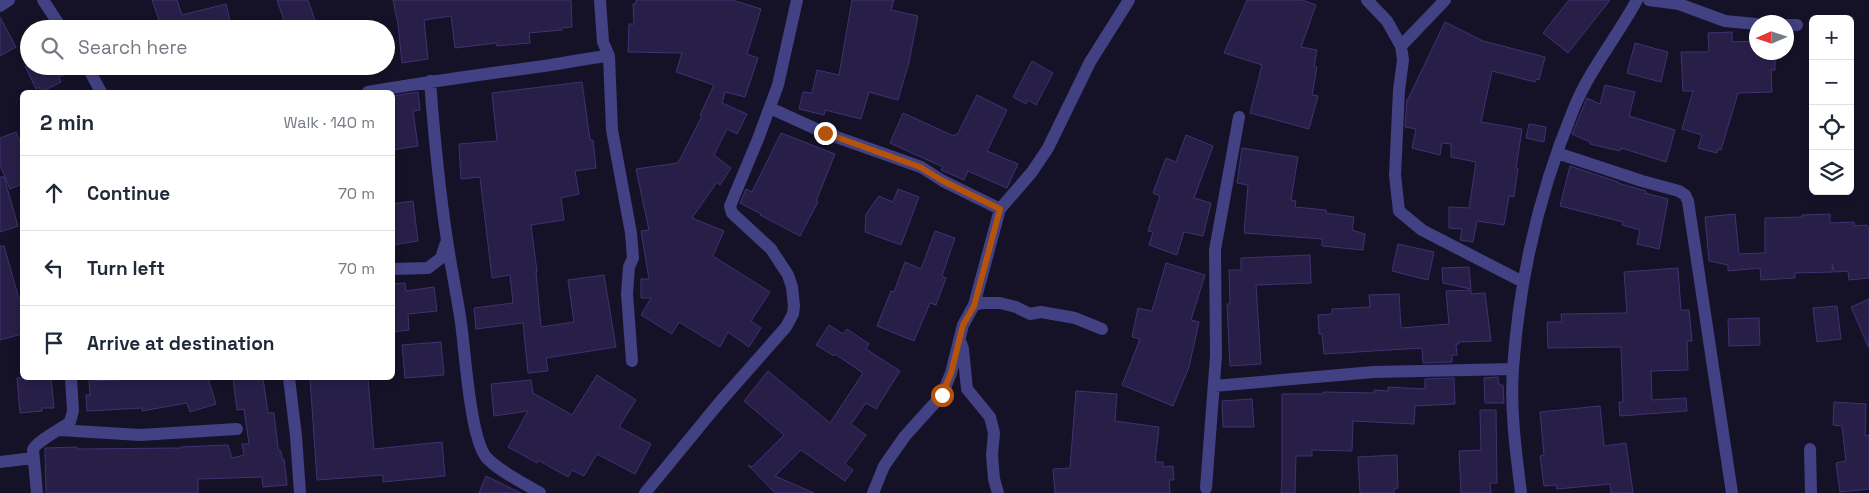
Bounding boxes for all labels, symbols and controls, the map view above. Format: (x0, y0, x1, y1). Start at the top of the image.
north arrow (1749, 15, 1794, 60)
map controls (1809, 15, 1854, 195)
button: + (1809, 15, 1854, 60)
search box (20, 20, 395, 75)
icon: search (38, 34, 66, 62)
text: Search here (78, 35, 188, 60)
button: − (1809, 60, 1854, 105)
button: locate (1809, 105, 1854, 150)
text: 2 min (40, 109, 94, 136)
text: Walk · 140 m (283, 112, 375, 133)
route end (814, 122, 837, 145)
button: layers (1809, 150, 1854, 195)
icon: ahead (40, 179, 68, 207)
text: Continue (87, 181, 170, 206)
text: 70 m (338, 183, 375, 204)
icon: left (40, 254, 68, 282)
text: Turn left (87, 256, 165, 281)
text: 70 m (338, 258, 375, 279)
icon: arrive (40, 329, 68, 357)
text: Arrive at destination (87, 331, 275, 356)
route start (931, 384, 954, 407)

